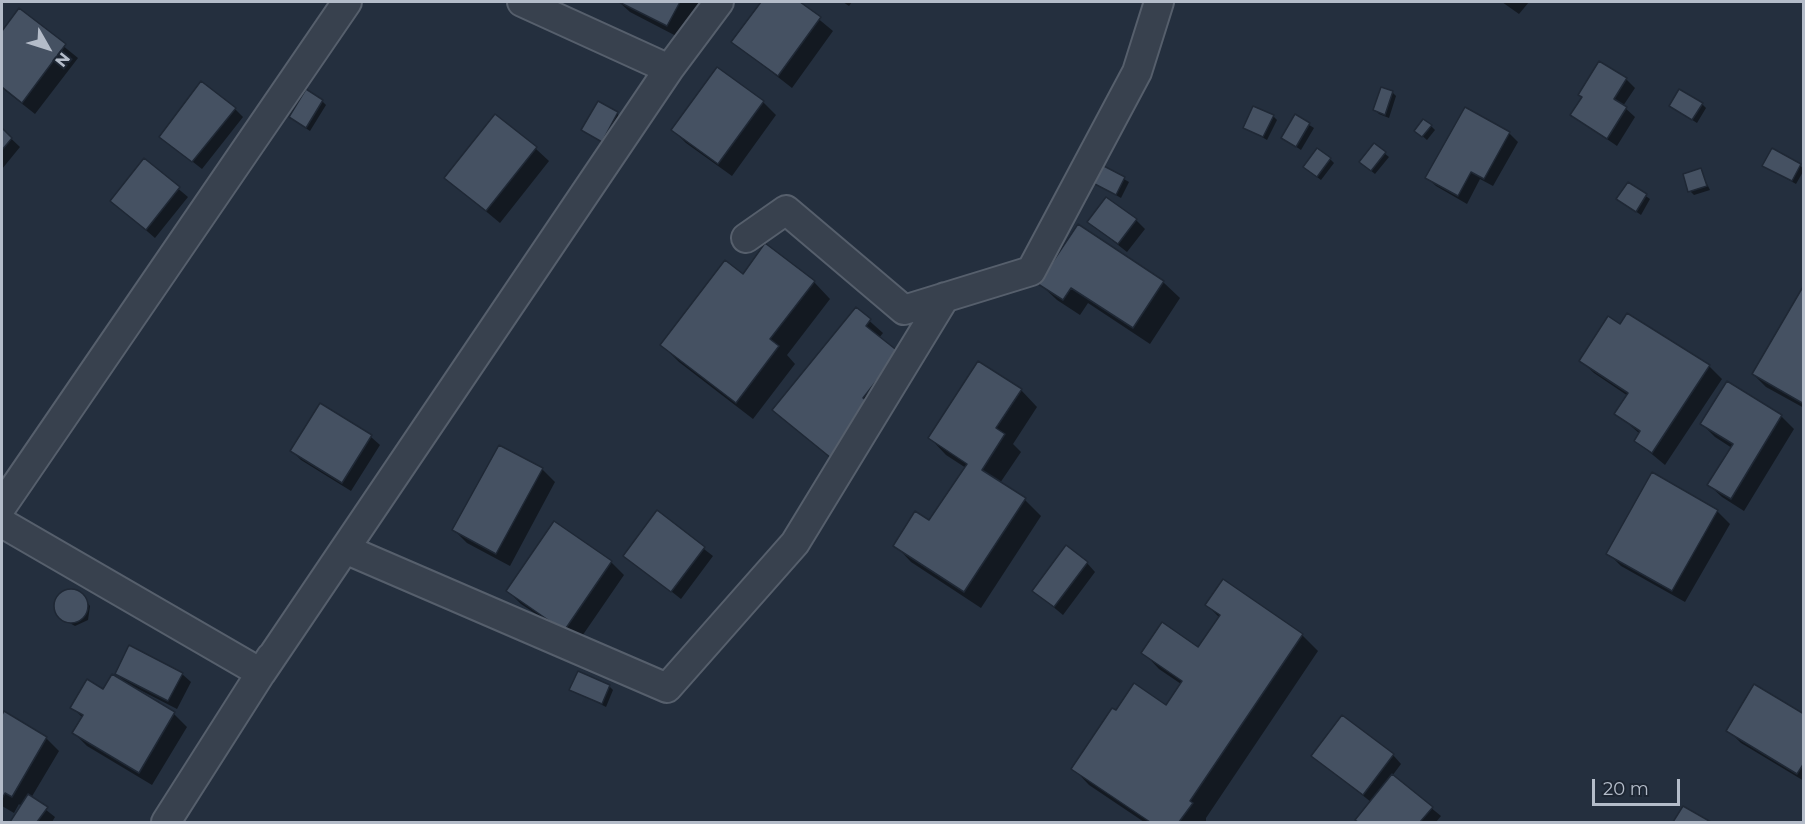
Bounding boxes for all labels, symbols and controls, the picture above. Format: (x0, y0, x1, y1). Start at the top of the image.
north arrow (18, 18, 78, 78)
text: N (51, 49, 74, 71)
scale bar (1595, 767, 1684, 805)
text: 20 m (1603, 778, 1649, 800)

